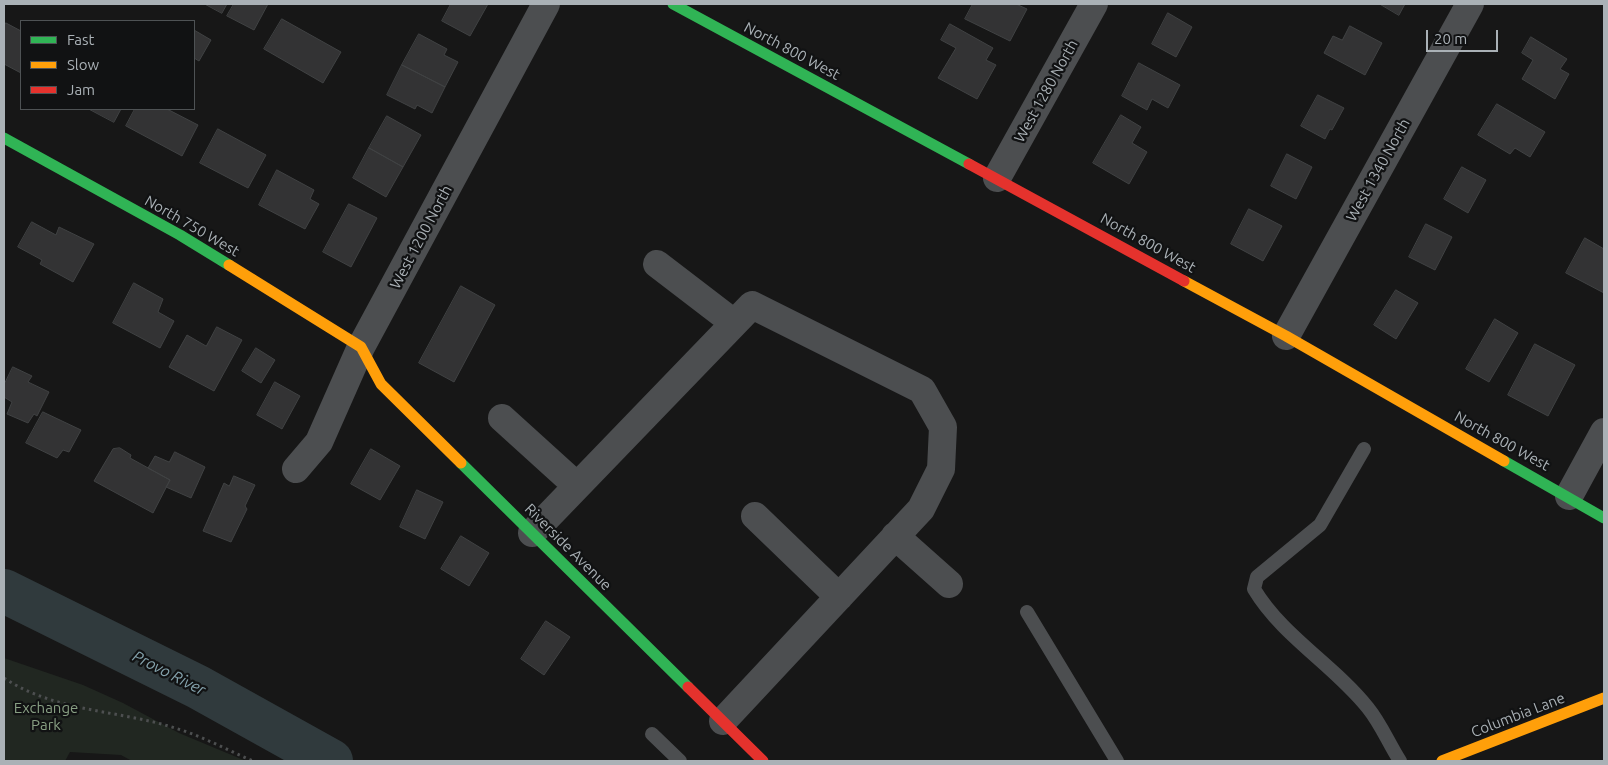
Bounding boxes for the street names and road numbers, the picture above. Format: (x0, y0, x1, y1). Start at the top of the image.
street label: North 800 West (741, 18, 843, 84)
street label: West 1280 North (1010, 36, 1082, 146)
street label: West 1340 North (1342, 115, 1414, 225)
street label: West 1200 North (386, 182, 456, 292)
street label: North 750 West (142, 192, 242, 260)
street label: North 800 West (1097, 209, 1199, 277)
street label: North 800 West (1451, 407, 1553, 475)
street label: Riverside Avenue (521, 500, 615, 594)
street label: Columbia Lane (1468, 689, 1568, 741)

